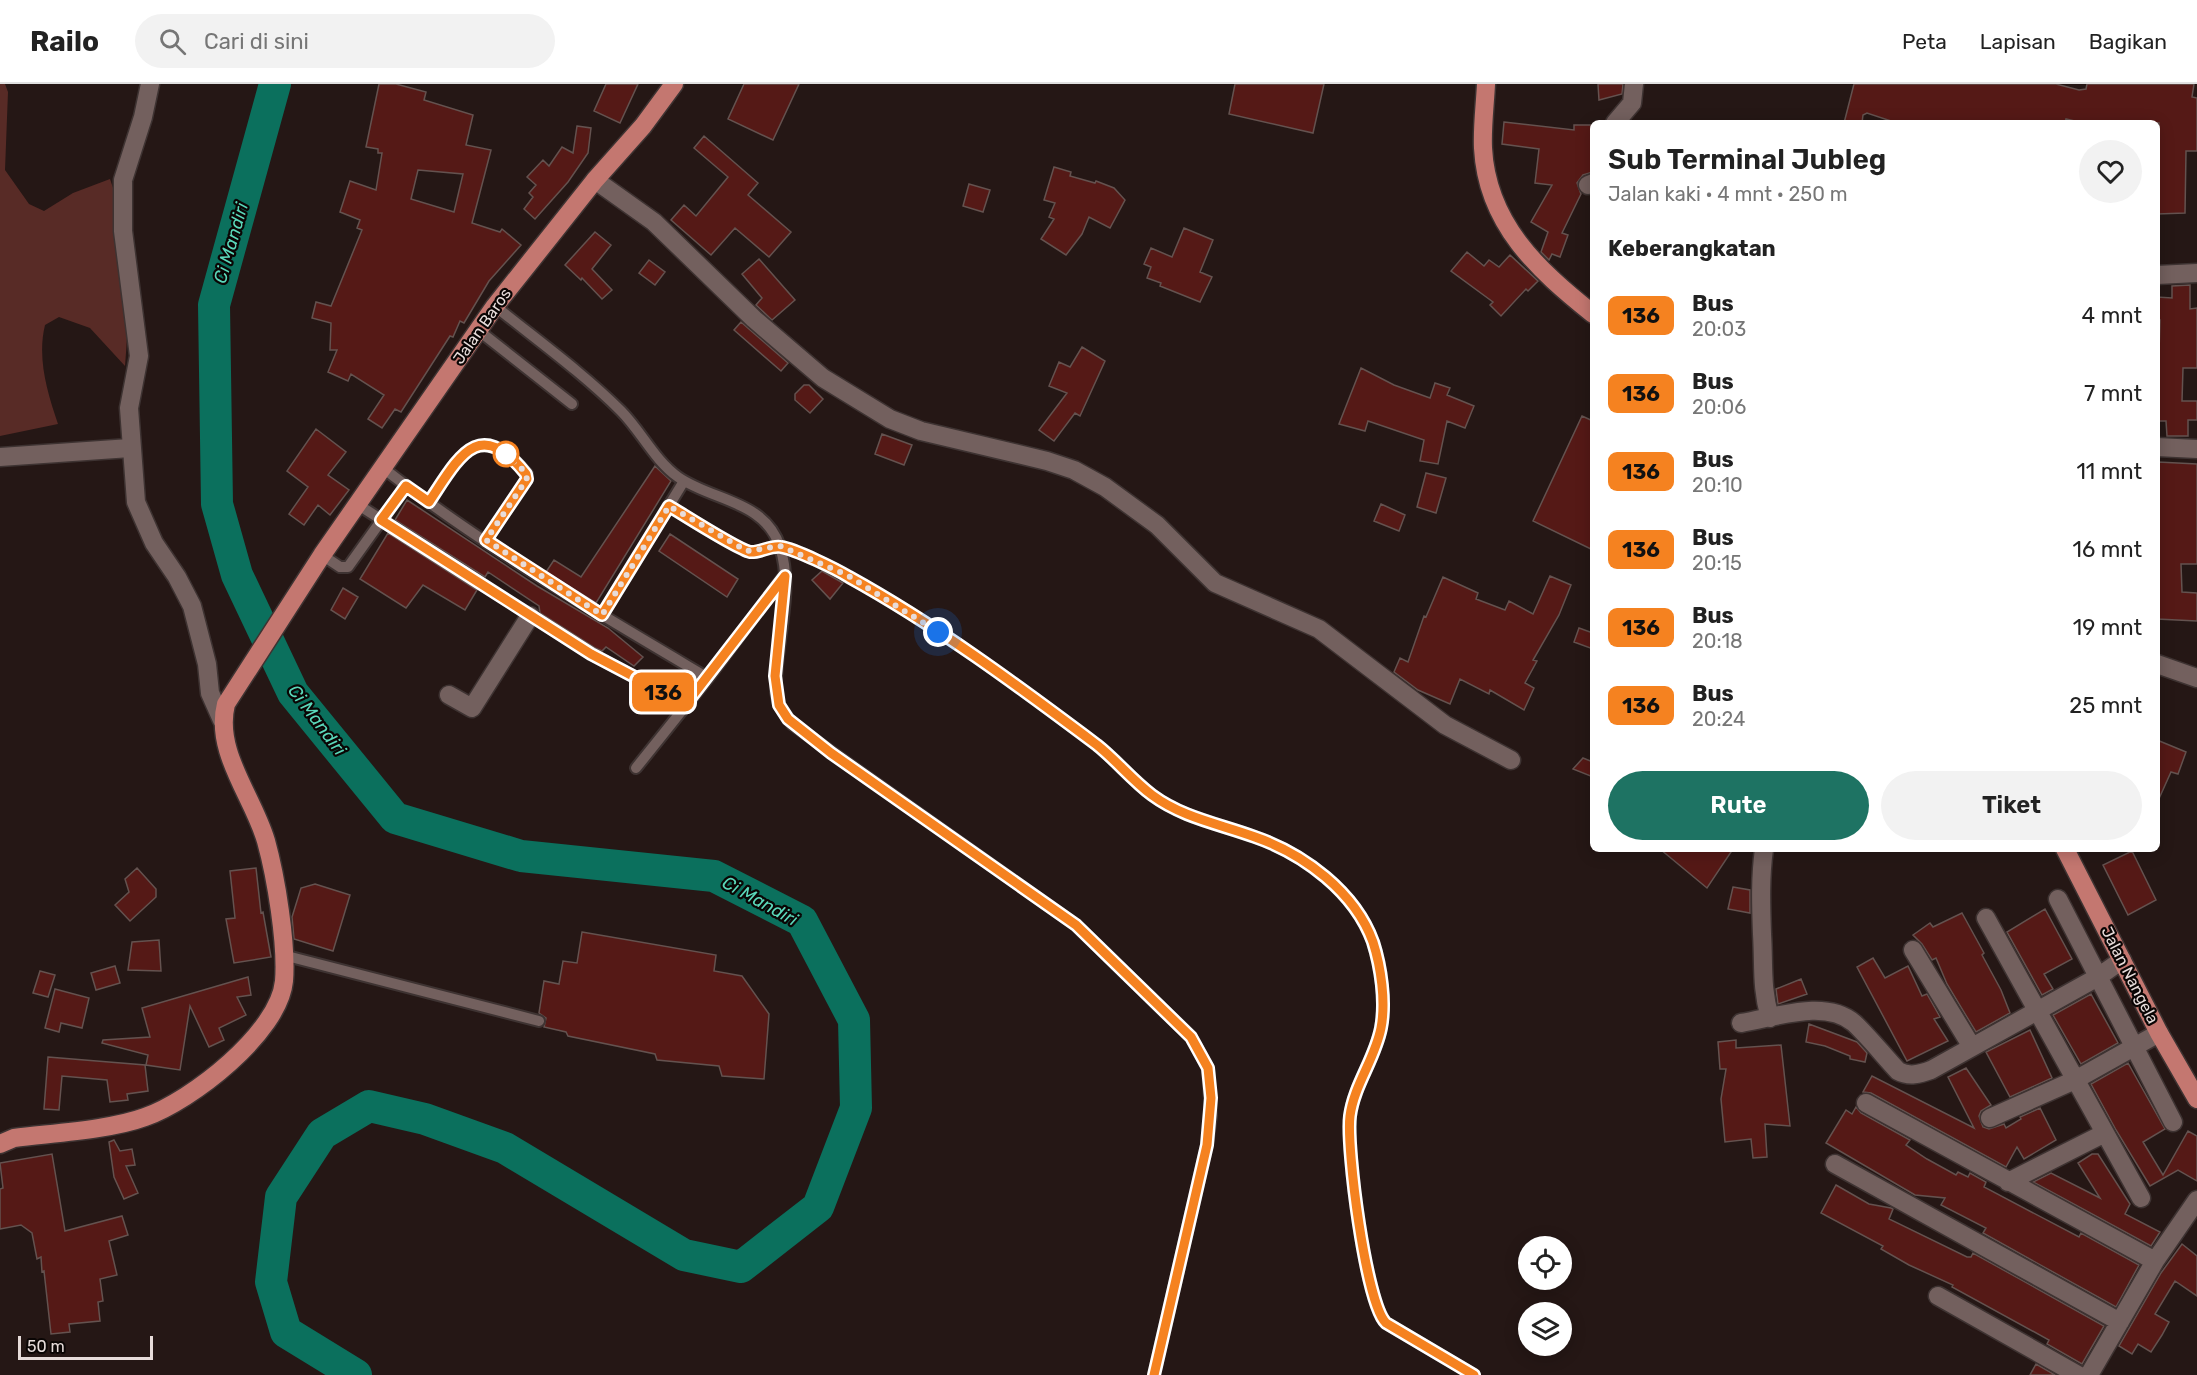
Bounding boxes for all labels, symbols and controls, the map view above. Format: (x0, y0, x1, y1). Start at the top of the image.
search box (135, 14, 555, 68)
text: Railo (30, 25, 99, 58)
icon: search (156, 25, 189, 58)
text: Cari di sini (204, 28, 309, 55)
text: Peta (1902, 29, 1947, 54)
text: Lapisan (1980, 29, 2056, 54)
text: Bagikan (2089, 29, 2167, 54)
button: heart (2079, 140, 2142, 203)
text: Sub Terminal Jubleg (1608, 143, 1886, 176)
text: Jalan kaki · 4 mnt · 250 m (1608, 182, 1848, 206)
water label: Ci Mandiri (209, 199, 253, 286)
text: Keberangkatan (1608, 235, 1776, 262)
street label: Jalan Baros (449, 284, 515, 368)
text: Bus (1692, 290, 1734, 317)
text: 4 mnt (2082, 302, 2142, 329)
text: 136 (1622, 303, 1660, 328)
text: 20:03 (1692, 317, 1746, 341)
text: Bus (1692, 368, 1734, 395)
text: 7 mnt (2084, 380, 2142, 407)
text: 136 (1622, 381, 1660, 406)
text: 20:06 (1692, 395, 1746, 419)
unlabelled marker (493, 441, 519, 467)
text: Bus (1692, 446, 1734, 473)
text: 11 mnt (2076, 458, 2142, 485)
text: 136 (1622, 459, 1660, 484)
text: 20:10 (1692, 473, 1743, 497)
text: Bus (1692, 524, 1734, 551)
text: 16 mnt (2073, 536, 2142, 563)
text: 136 (1622, 537, 1660, 562)
text: 20:15 (1692, 551, 1742, 575)
text: Bus (1692, 602, 1734, 629)
text: 19 mnt (2073, 614, 2142, 641)
text: 136 (1622, 615, 1660, 640)
your location (923, 617, 953, 647)
text: 20:18 (1692, 629, 1743, 653)
line badge: 136 (628, 672, 698, 712)
water label: Ci Mandiri (283, 680, 351, 760)
text: 136 (644, 680, 682, 705)
text: Bus (1692, 680, 1734, 707)
text: 25 mnt (2069, 692, 2142, 719)
text: 136 (1622, 693, 1660, 718)
text: 20:24 (1692, 707, 1746, 731)
button: Rute (1608, 771, 1869, 840)
button: Tiket (1881, 771, 2142, 840)
water label: Ci Mandiri (718, 871, 802, 931)
street label: Jalan Nangela (2097, 923, 2163, 1027)
map controls (1518, 1236, 1572, 1356)
button: locate (1518, 1236, 1572, 1290)
button: layers (1518, 1302, 1572, 1356)
scale bar (18, 1333, 153, 1360)
text: 50 m (27, 1337, 65, 1356)

